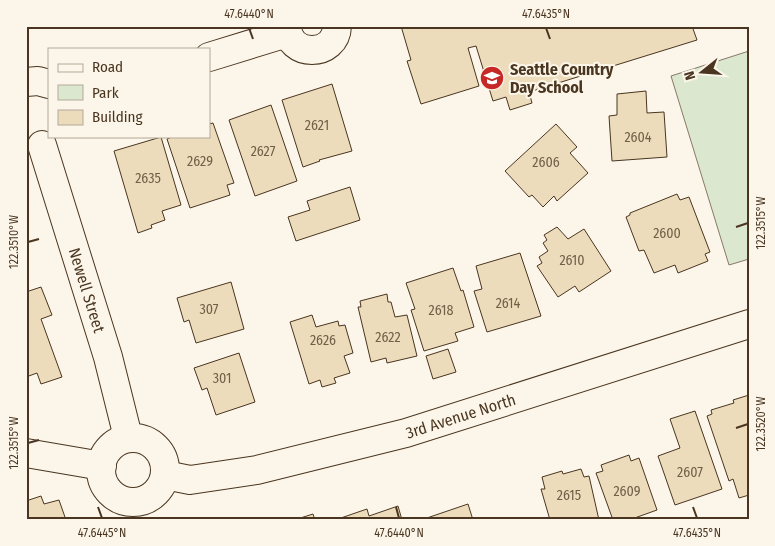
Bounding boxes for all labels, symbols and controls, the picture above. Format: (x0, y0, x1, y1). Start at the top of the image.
text: 47.6440°N (224, 7, 274, 21)
text: 47.6435°N (522, 7, 570, 21)
legend (48, 48, 210, 138)
north arrow (678, 48, 728, 98)
text: Road (92, 58, 123, 76)
place label: Seattle Country Day School (510, 60, 614, 97)
school or university icon: Seattle Country Day School (479, 65, 505, 91)
text: N (681, 69, 699, 82)
text: Park (92, 84, 119, 102)
text: Building (92, 108, 143, 126)
house number: 2621 (305, 117, 329, 134)
house number: 2604 (624, 129, 652, 146)
house number: 2627 (251, 143, 276, 160)
house number: 2629 (187, 153, 213, 170)
house number: 2606 (532, 154, 560, 171)
house number: 2635 (135, 170, 161, 187)
text: 122.3515°W (754, 197, 768, 249)
text: 122.3510°W (7, 215, 21, 269)
house number: 2600 (653, 225, 681, 242)
street label: Newell Street (65, 246, 109, 336)
house number: 2610 (559, 252, 585, 269)
house number: 2614 (496, 295, 521, 312)
house number: 307 (199, 301, 219, 318)
house number: 2618 (429, 302, 453, 319)
house number: 2622 (375, 329, 401, 346)
house number: 2626 (310, 332, 336, 349)
house number: 301 (213, 370, 231, 387)
street label: 3rd Avenue North (404, 390, 518, 442)
text: 122.3520°W (754, 397, 768, 451)
text: 122.3515°W (7, 417, 21, 469)
house number: 2607 (677, 464, 703, 481)
house number: 2609 (613, 483, 641, 500)
house number: 2615 (557, 487, 581, 504)
text: 47.6445°N (78, 526, 126, 540)
text: 47.6440°N (374, 526, 424, 540)
text: 47.6435°N (673, 526, 721, 540)

